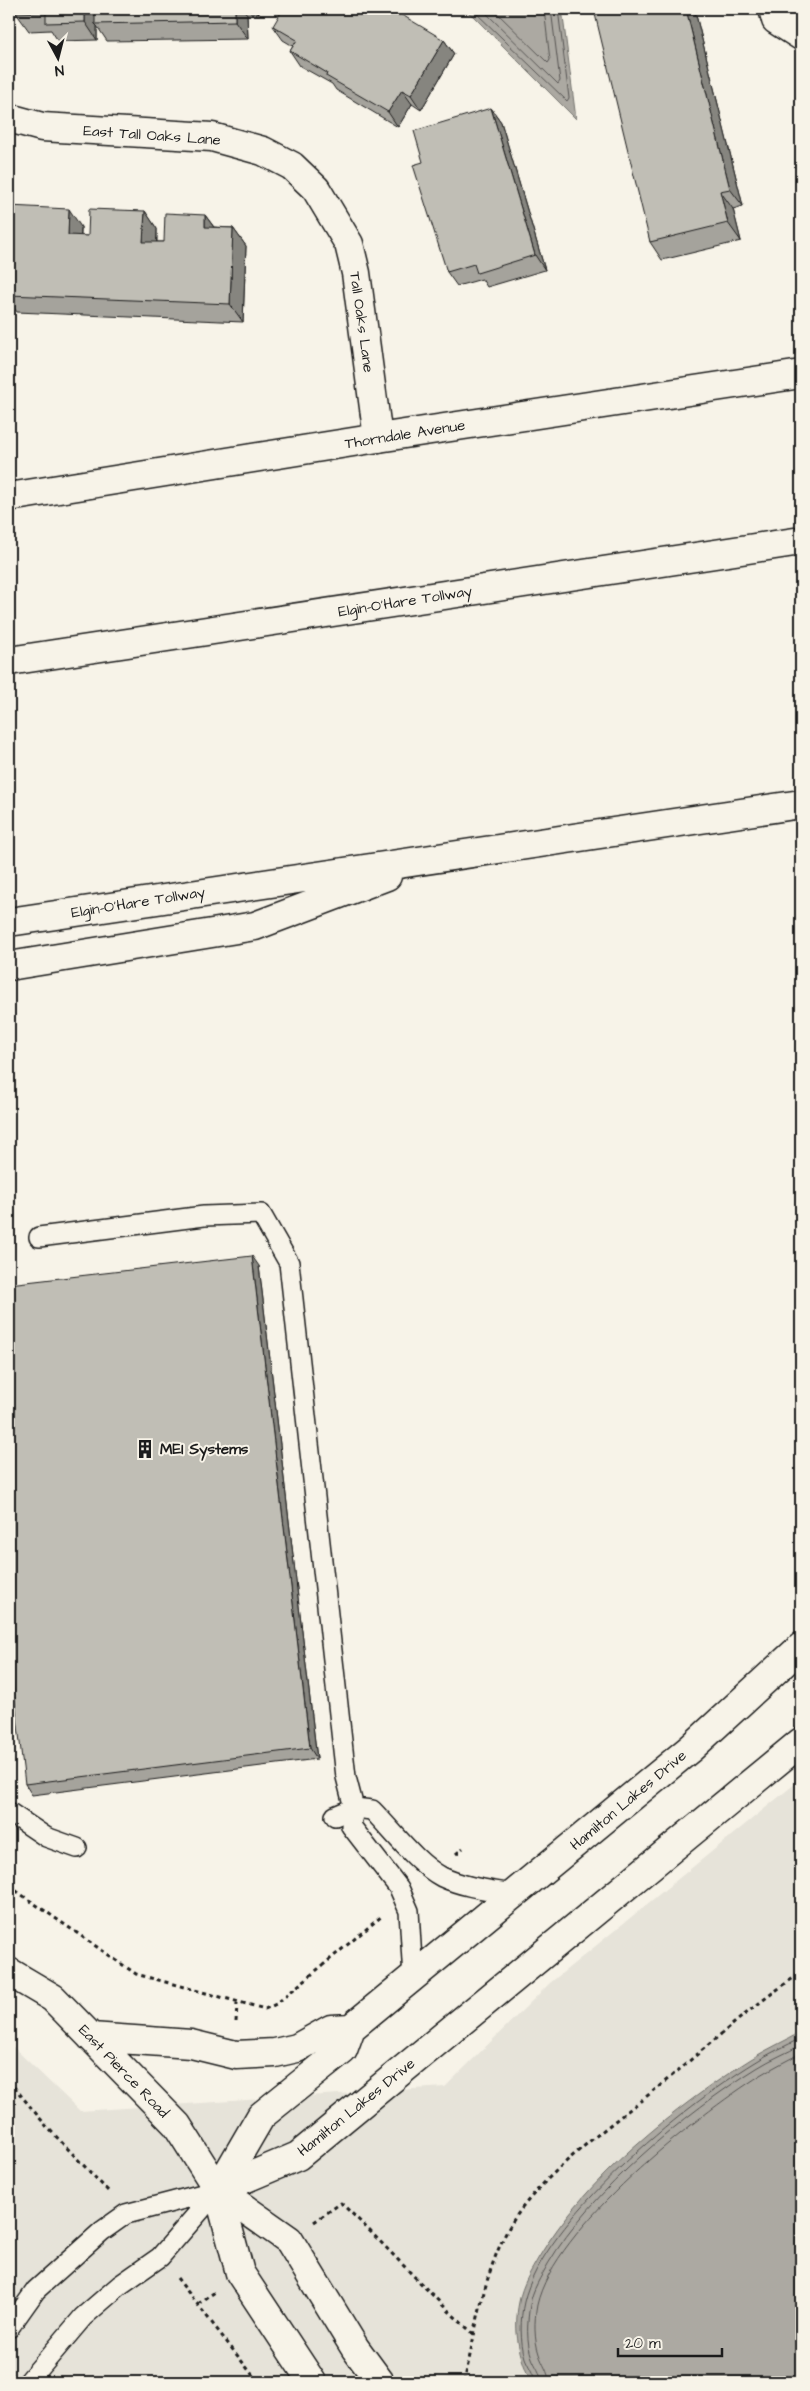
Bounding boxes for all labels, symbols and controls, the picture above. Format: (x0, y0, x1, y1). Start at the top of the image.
north arrow (32, 32, 82, 82)
text: N (54, 59, 65, 80)
street label: East Tall Oaks Lane (82, 120, 221, 151)
street label: Tall Oaks Lane (344, 270, 379, 374)
street label: Thorndale Avenue (343, 415, 467, 454)
street label: Elgin-O'Hare Tollway (337, 581, 474, 623)
street label: Elgin-O'Hare Tollway (70, 882, 207, 924)
building icon: MEI Systems (134, 1438, 156, 1460)
place label: MEI Systems (160, 1439, 249, 1461)
street label: Hamilton Lakes Drive (566, 1745, 691, 1855)
street label: East Pierce Road (74, 2020, 174, 2123)
street label: Hamilton Lakes Drive (293, 2053, 420, 2162)
scale bar (618, 2326, 721, 2358)
text: 20 m (625, 2333, 661, 2354)

